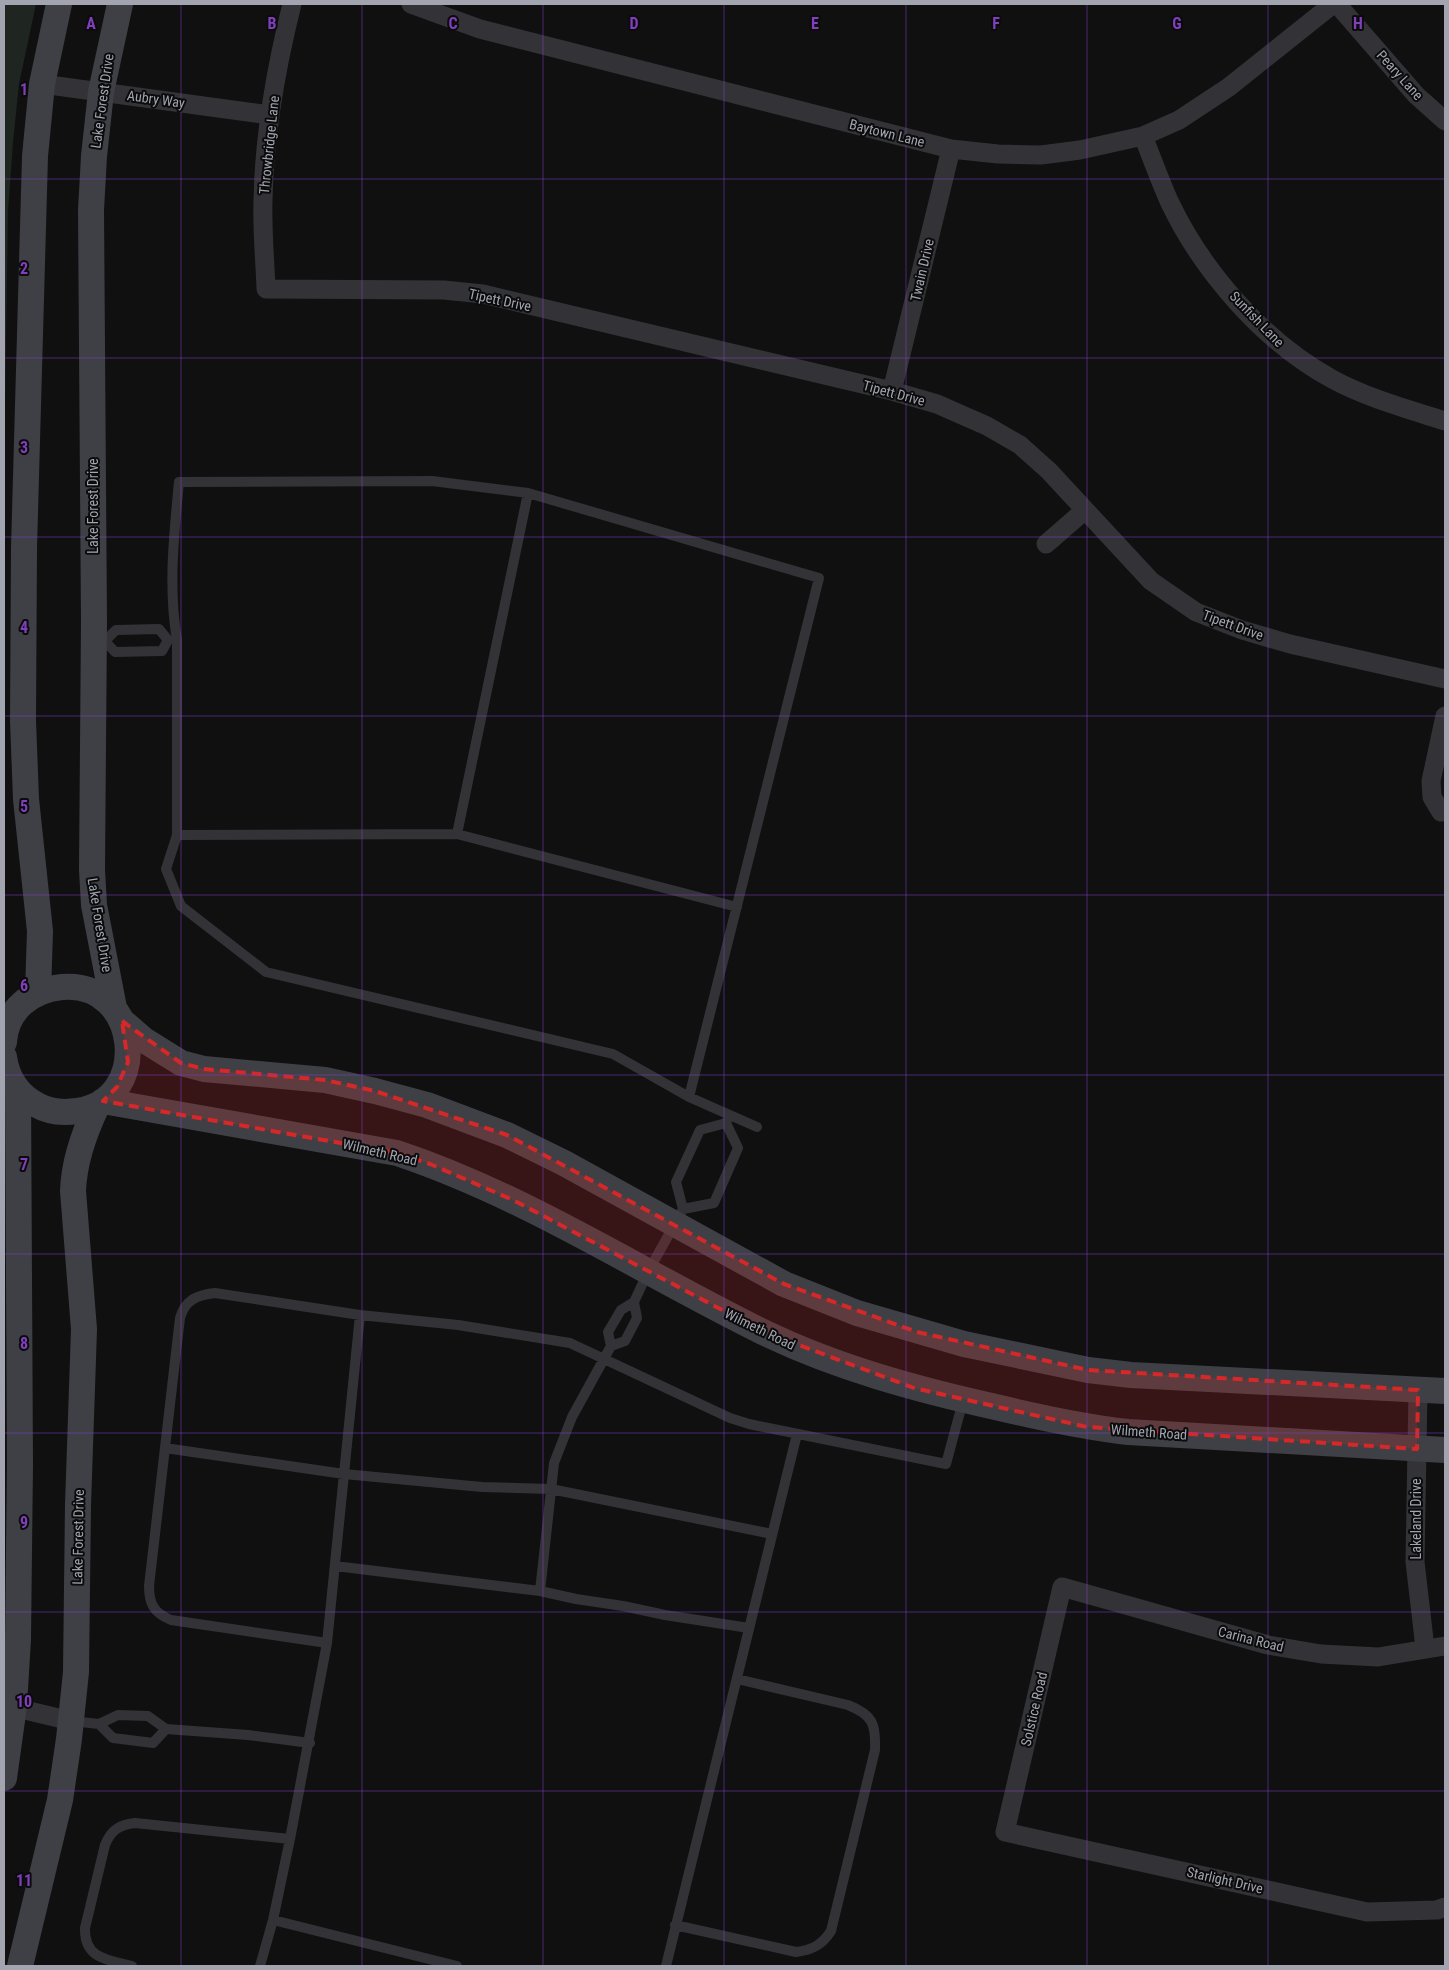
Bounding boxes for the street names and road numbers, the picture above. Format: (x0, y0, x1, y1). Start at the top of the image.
street label: Peary Lane (1374, 47, 1427, 103)
street label: Lake Forest Drive (87, 52, 117, 149)
street label: Aubry Way (126, 87, 186, 111)
street label: Throwbridge Lane (256, 94, 282, 195)
street label: Baytown Lane (848, 116, 927, 150)
street label: Twain Drive (907, 237, 937, 303)
street label: Tipett Drive (467, 286, 533, 315)
street label: Sunfish Lane (1227, 288, 1288, 350)
street label: Tipett Drive (861, 377, 927, 409)
street label: Lake Forest Drive (85, 458, 101, 554)
street label: Tipett Drive (1200, 607, 1266, 644)
street label: Lake Forest Drive (85, 877, 115, 974)
street label: Wilmeth Road (341, 1136, 419, 1168)
street label: Wilmeth Road (722, 1305, 798, 1353)
street label: Wilmeth Road (1110, 1421, 1188, 1443)
street label: Lakeland Drive (1408, 1478, 1424, 1559)
street label: Lake Forest Drive (69, 1489, 87, 1585)
street label: Carina Road (1217, 1623, 1285, 1655)
street label: Solstice Road (1018, 1670, 1050, 1748)
street label: Starlight Drive (1185, 1863, 1265, 1897)

